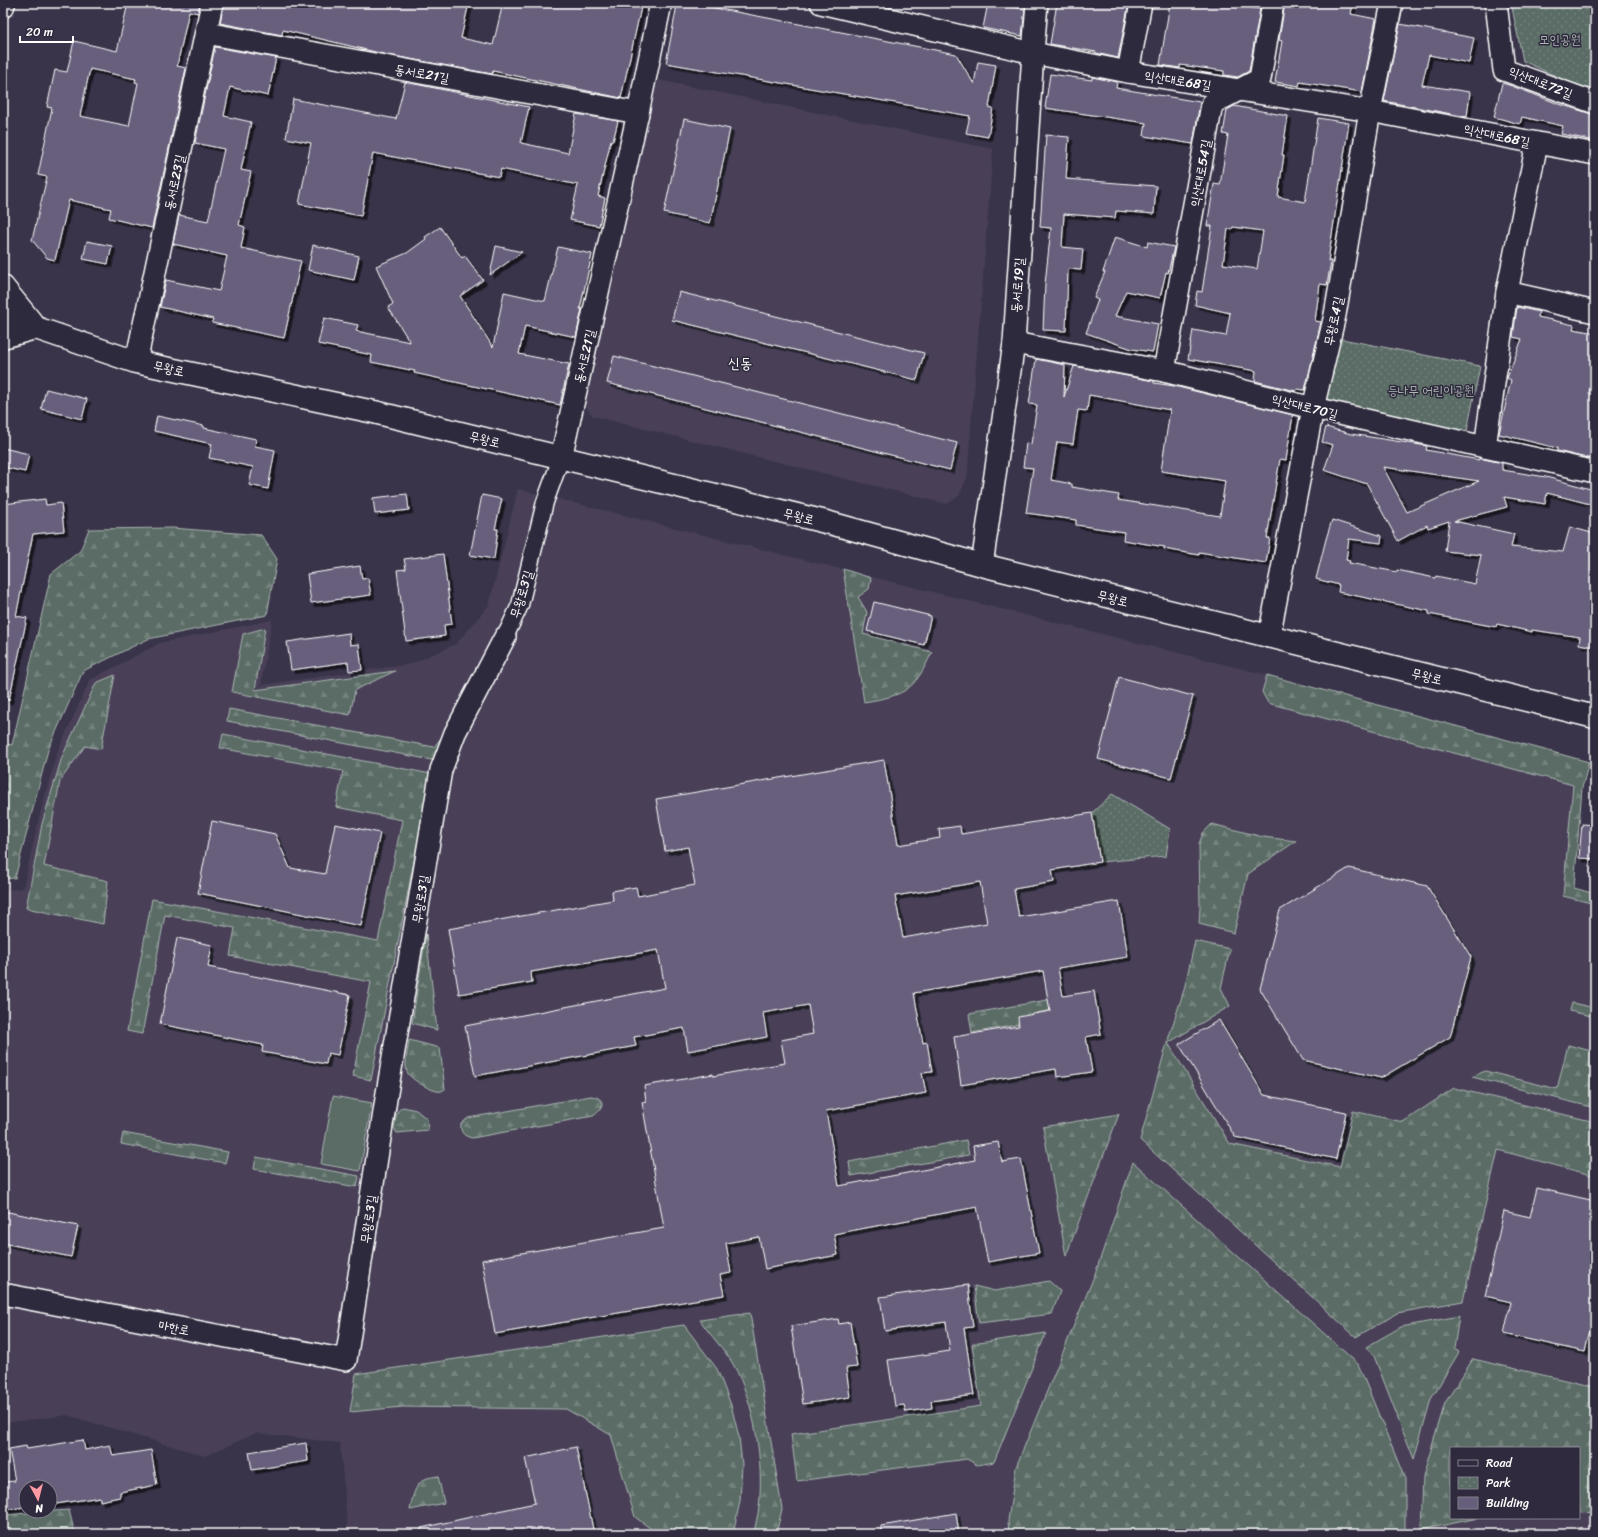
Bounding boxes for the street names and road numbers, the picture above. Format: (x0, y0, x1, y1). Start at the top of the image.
street label: 동서로21길 (393, 57, 451, 90)
street label: 익산대로72길 (1505, 60, 1576, 105)
street label: 익산대로68길 (1143, 64, 1213, 97)
street label: 익산대로68길 (1461, 117, 1532, 154)
street label: 익산대로54길 (1183, 137, 1218, 209)
street label: 동서로23길 (157, 152, 192, 212)
street label: 동서로19길 (1004, 257, 1031, 313)
street label: 무왕로4길 (1317, 294, 1350, 348)
street label: 동서로21길 (567, 327, 602, 385)
street label: 무왕로 (151, 354, 187, 383)
street label: 익산대로70길 (1269, 387, 1341, 426)
street label: 무왕로 (467, 425, 503, 454)
street label: 무왕로 (781, 502, 817, 531)
street label: 무왕로3길 (503, 567, 540, 621)
street label: 무왕로 (1095, 584, 1131, 613)
street label: 무왕로 (1409, 662, 1445, 691)
street label: 무왕로3길 (405, 873, 436, 925)
street label: 무왕로3길 (354, 1193, 383, 1245)
street label: 마한로 (156, 1313, 192, 1342)

